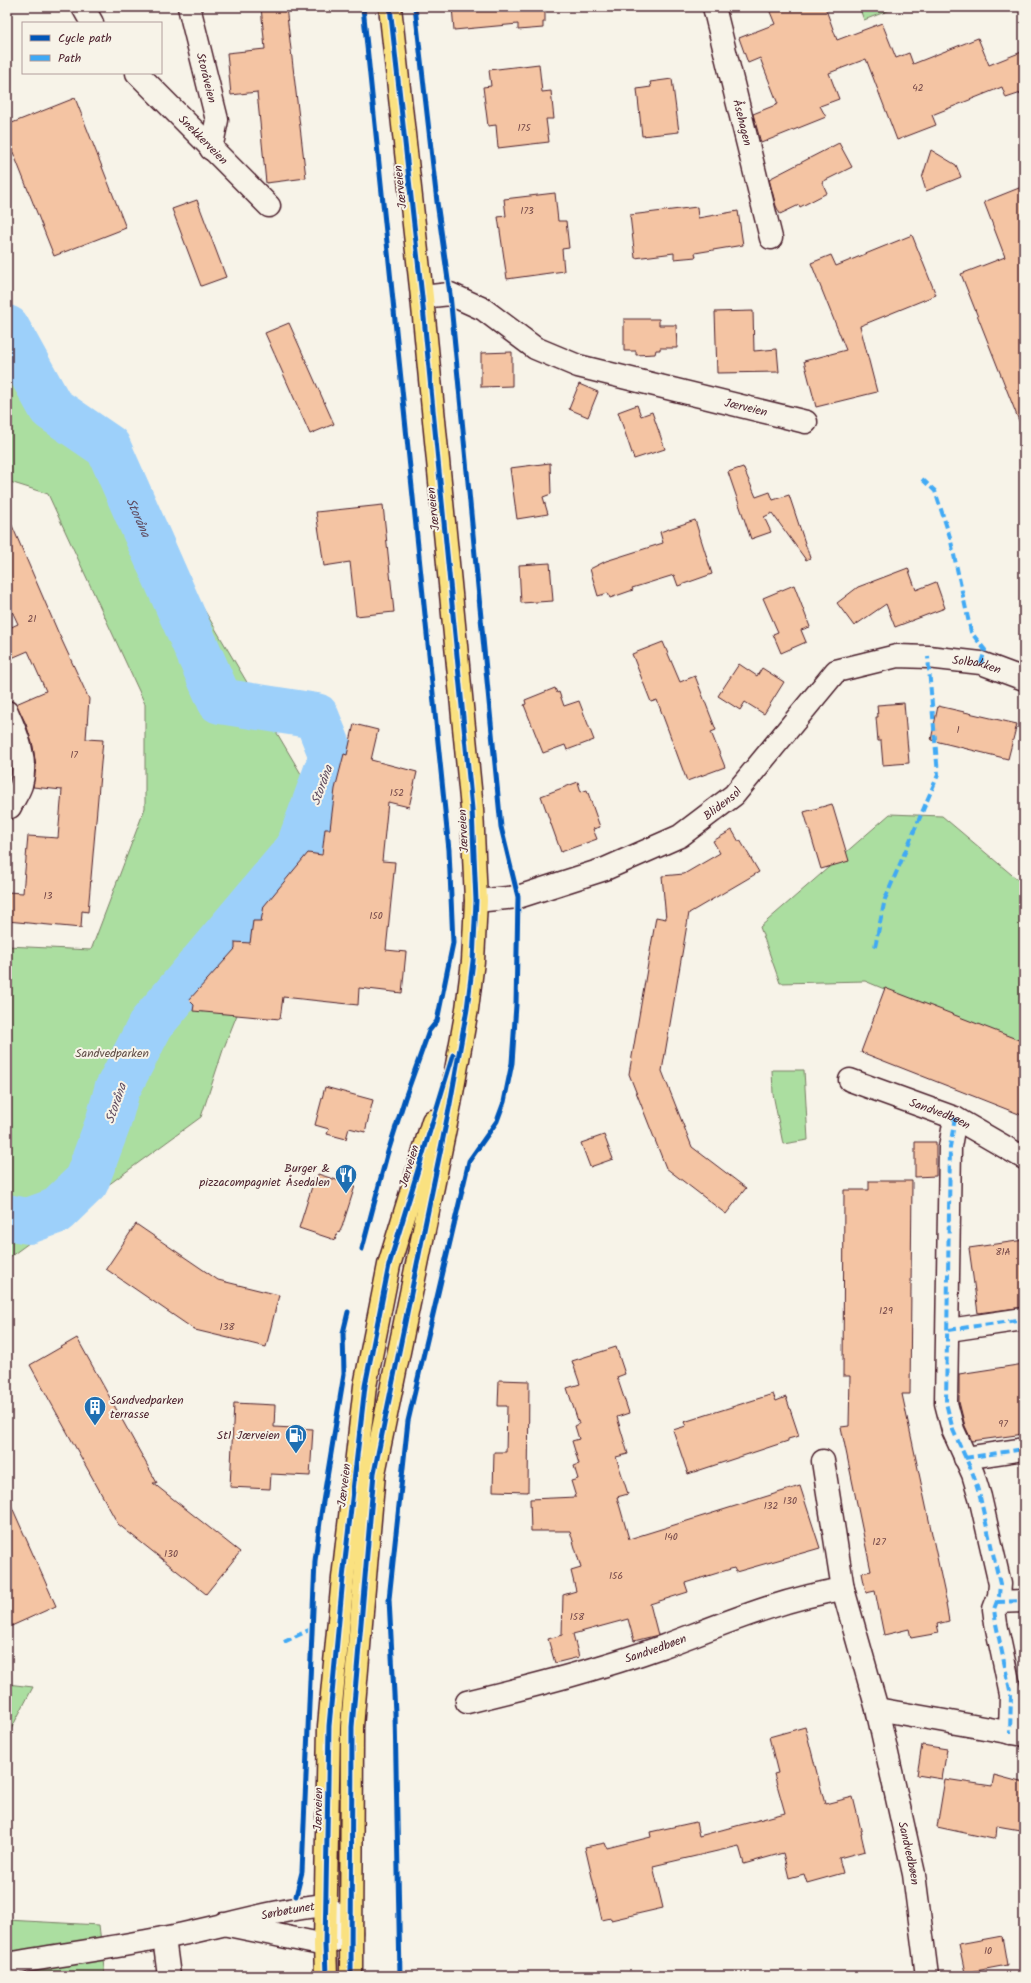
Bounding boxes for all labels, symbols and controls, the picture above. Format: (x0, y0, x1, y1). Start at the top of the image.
legend (22, 22, 162, 74)
text: Cycle path (58, 29, 112, 48)
text: Path (58, 49, 81, 68)
street label: Storåveien (191, 51, 221, 105)
house number: 42 (912, 80, 924, 96)
street label: Åsehagen (727, 97, 757, 148)
street label: Snekkerveien (174, 111, 232, 169)
house number: 175 (517, 120, 531, 136)
street label: Jærveien (389, 164, 412, 210)
house number: 173 (520, 203, 534, 219)
street label: Jærveien (722, 393, 769, 422)
street label: Jærveien (422, 486, 445, 532)
water label: Storåna (120, 495, 156, 542)
house number: 21 (28, 611, 36, 627)
street label: Solbakken (951, 651, 1004, 680)
house number: 1 (956, 722, 960, 738)
house number: 17 (70, 747, 78, 763)
water label: Storåna (305, 762, 340, 809)
street label: Blidensol (699, 783, 747, 825)
house number: 152 (390, 785, 404, 801)
street label: Jærveien (453, 809, 474, 853)
house number: 13 (44, 888, 53, 904)
house number: 150 (369, 908, 383, 924)
park label: Sandvedparken (75, 1044, 149, 1063)
water label: Storåna (100, 1080, 133, 1126)
street label: Sandvedbøen (907, 1093, 974, 1135)
street label: Jærveien (394, 1143, 425, 1190)
place label: Burger & pizzacompagniet Åsedalen (199, 1159, 330, 1192)
restaurant icon: Burger & pizzacompagniet Åsedalen (333, 1162, 359, 1195)
house number: 81A (995, 1244, 1011, 1260)
house number: 129 (879, 1303, 893, 1319)
house number: 138 (220, 1319, 235, 1335)
place label: Sandvedparken terrasse (110, 1391, 184, 1424)
building icon: Sandvedparken terrasse (82, 1394, 108, 1427)
house number: 97 (998, 1416, 1008, 1432)
fuel station icon: St1 Jærveien (283, 1422, 309, 1455)
place label: St1 Jærveien (217, 1426, 280, 1445)
street label: Jærveien (332, 1462, 357, 1508)
house number: 130 (783, 1493, 797, 1509)
house number: 132 (764, 1498, 779, 1514)
house number: 140 (664, 1529, 678, 1545)
house number: 127 (872, 1534, 886, 1550)
house number: 130 (164, 1546, 178, 1562)
house number: 156 (609, 1568, 623, 1584)
house number: 158 (570, 1609, 585, 1625)
street label: Sandvedbøen (622, 1629, 689, 1669)
street label: Jærveien (309, 1787, 328, 1831)
street label: Sandvedbøen (893, 1820, 924, 1886)
street label: Sørbøtunet (259, 1897, 316, 1926)
house number: 10 (984, 1943, 992, 1959)

